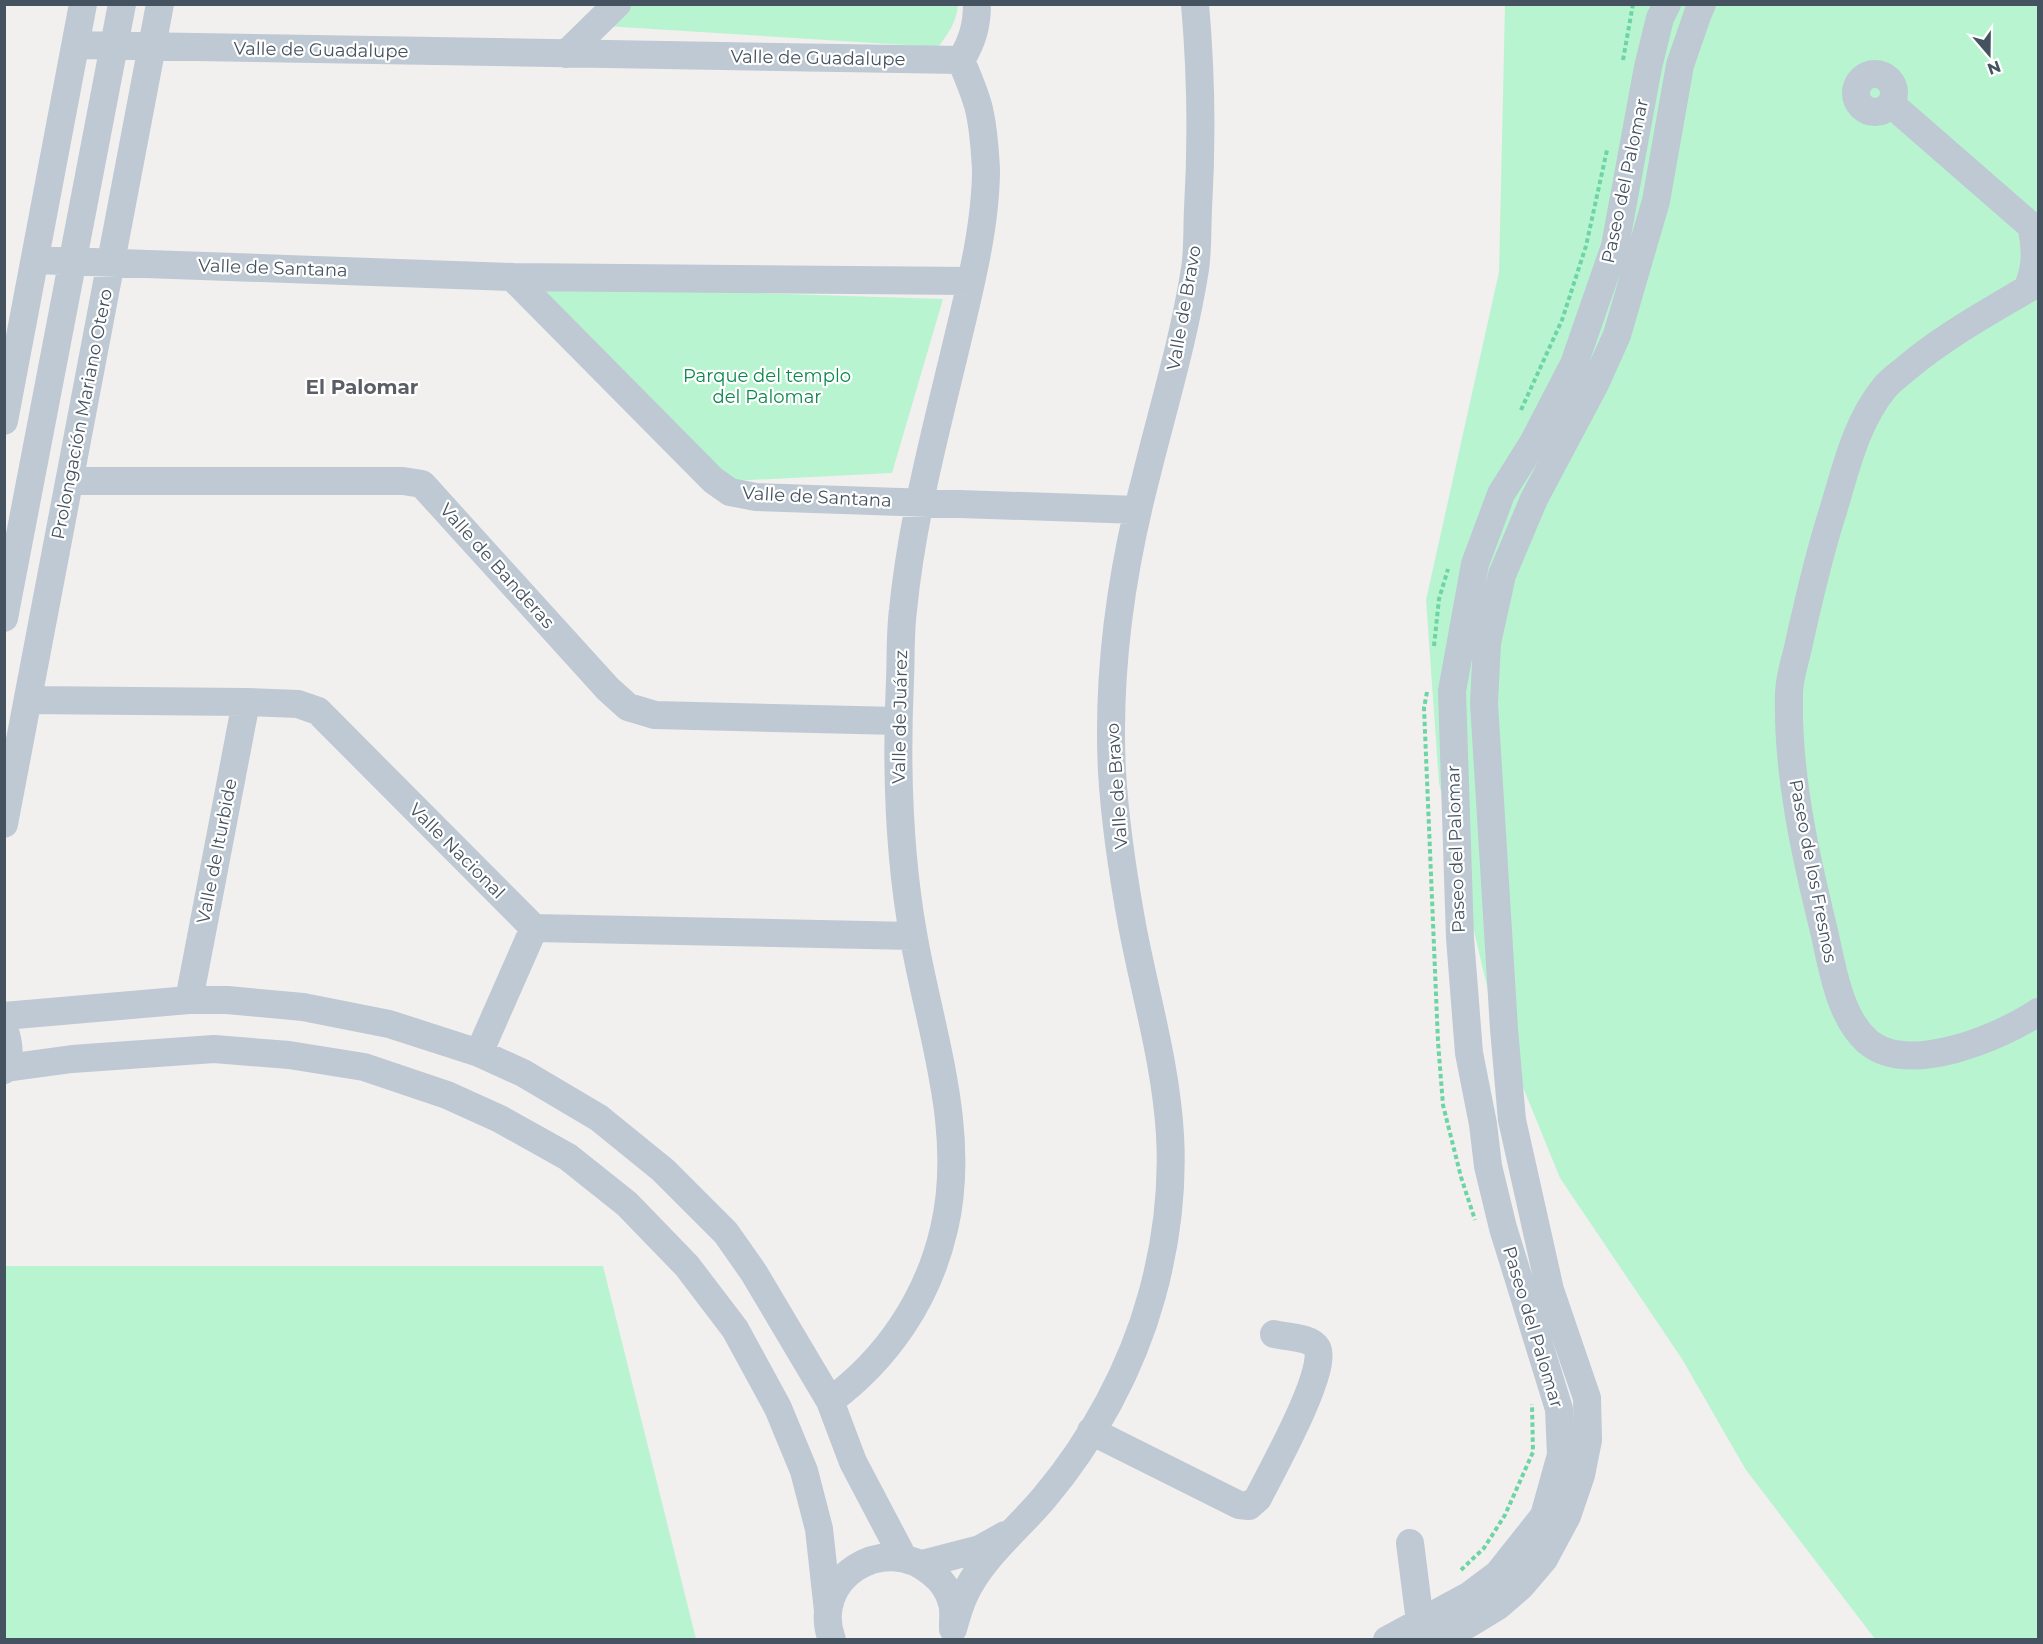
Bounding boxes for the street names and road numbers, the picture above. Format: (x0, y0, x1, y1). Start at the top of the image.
street label: Valle de Guadalupe (233, 37, 409, 63)
street label: Valle de Guadalupe (730, 45, 906, 71)
street label: Paseo del Palomar (1597, 97, 1653, 265)
street label: Valle de Bravo (1162, 244, 1206, 372)
street label: Valle de Santana (198, 254, 348, 282)
street label: Prolongación Mariano Otero (47, 287, 117, 541)
street label: Valle de Santana (742, 482, 892, 512)
street label: Valle de Banderas (435, 499, 559, 633)
street label: Valle de Juárez (888, 650, 912, 784)
street label: Valle de Bravo (1102, 722, 1132, 850)
street label: Paseo del Palomar (1442, 765, 1470, 933)
street label: Valle de Iturbide (192, 776, 242, 925)
street label: Paseo de los Fresnos (1784, 777, 1842, 965)
street label: Valle Nacional (405, 799, 509, 903)
street label: Paseo del Palomar (1498, 1243, 1568, 1411)

